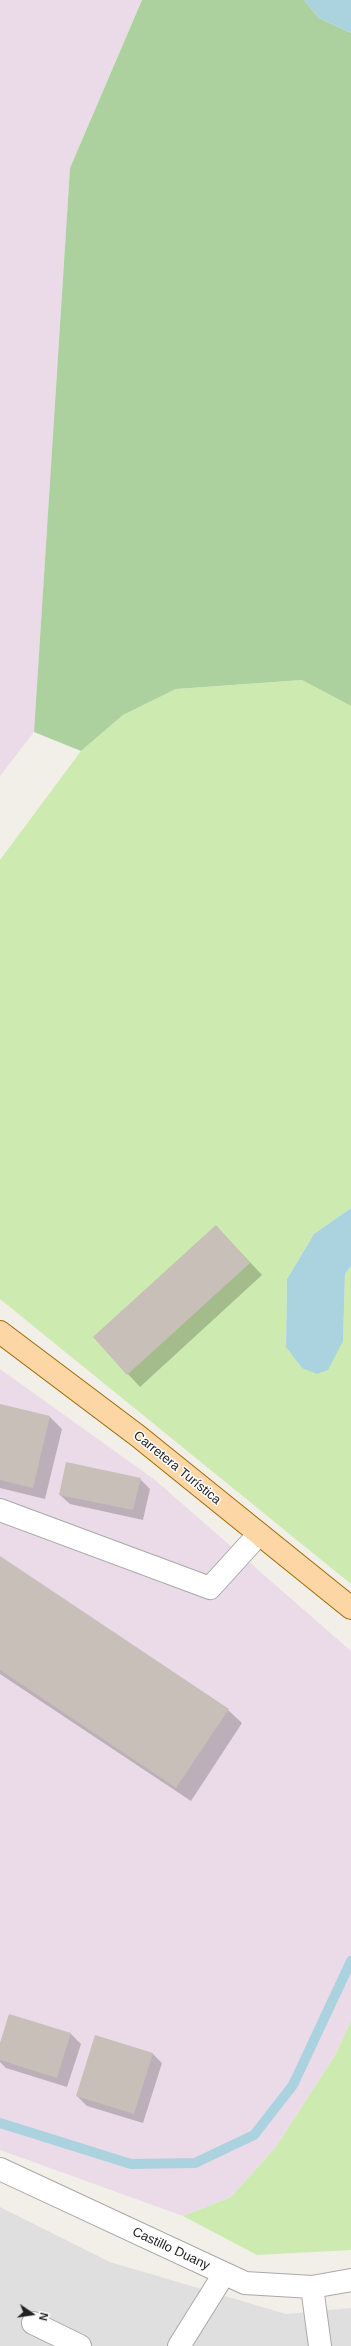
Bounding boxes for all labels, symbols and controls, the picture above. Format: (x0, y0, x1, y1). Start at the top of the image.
street label: Carretera Turística (130, 1428, 224, 1508)
street label: Castillo Duany (130, 2224, 212, 2274)
north arrow (12, 2294, 52, 2334)
text: N (37, 2311, 50, 2322)

